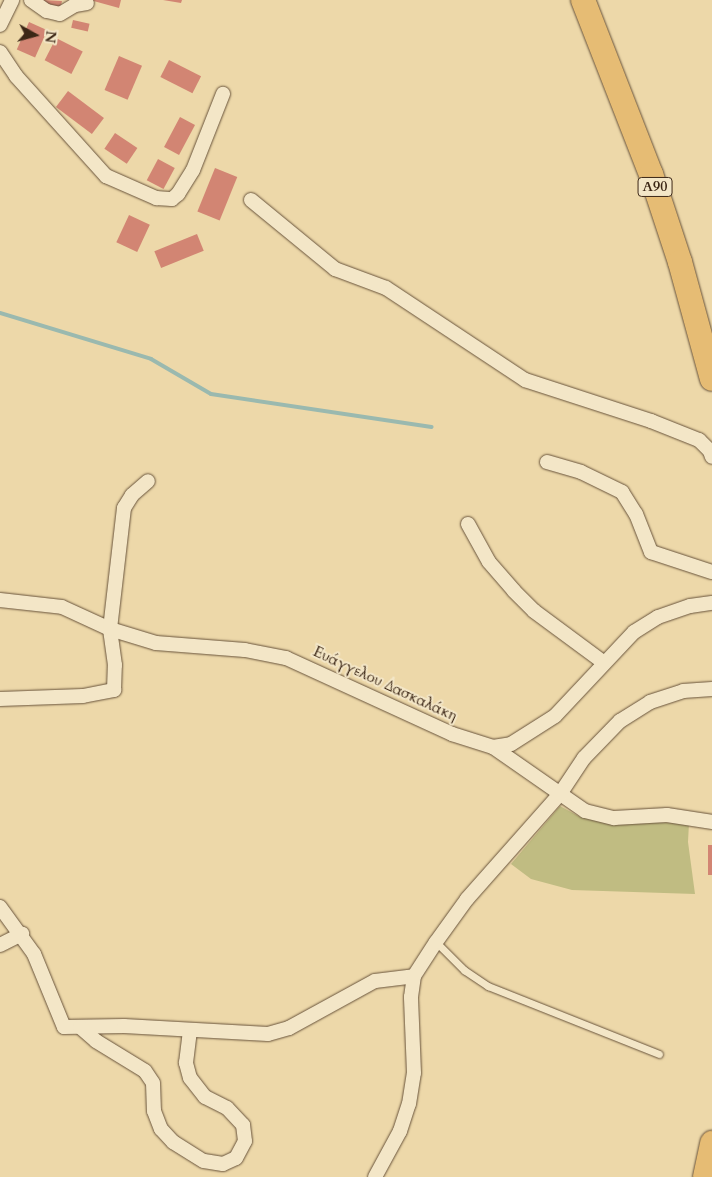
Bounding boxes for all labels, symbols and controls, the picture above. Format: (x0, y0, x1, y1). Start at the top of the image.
north arrow (10, 10, 60, 60)
text: N (40, 30, 61, 44)
road number: Α90 (638, 176, 672, 198)
street label: Ευάγγελου Δασκαλάκη (310, 643, 460, 725)

